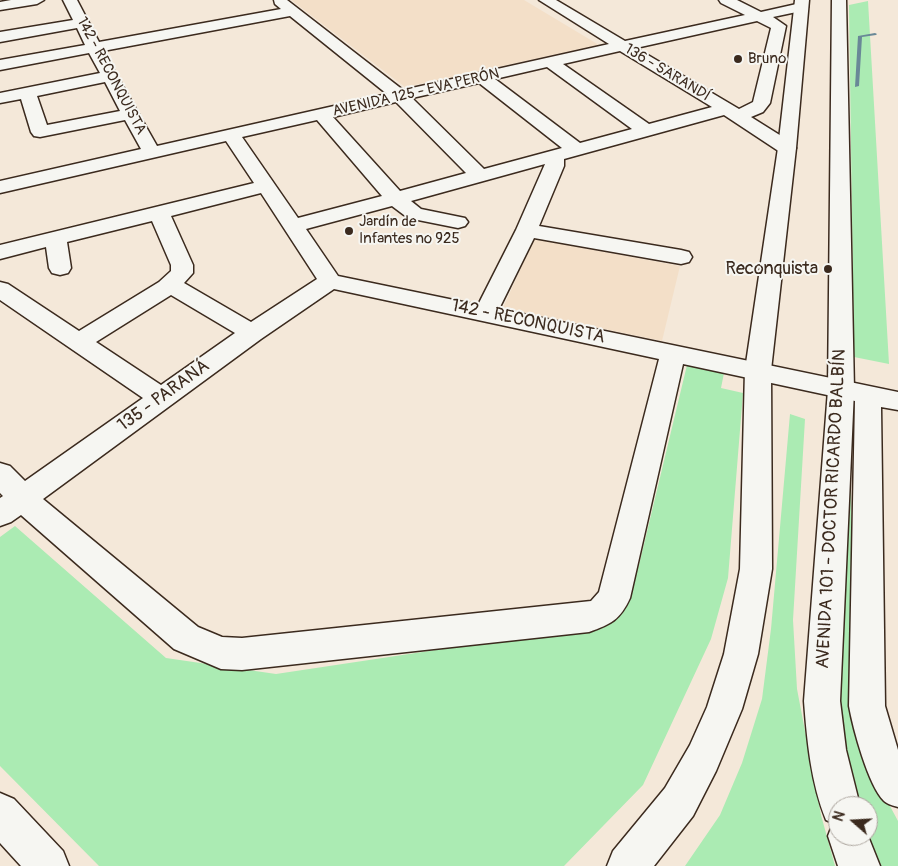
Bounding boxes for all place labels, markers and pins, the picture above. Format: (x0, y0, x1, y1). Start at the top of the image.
place label: Bruno (748, 50, 786, 68)
marker: Bruno (732, 53, 744, 65)
place label: Jardín de Infantes nº 925 (359, 213, 460, 248)
marker: Jardín de Infantes nº 925 (343, 225, 355, 237)
place label: Reconquista (726, 258, 818, 280)
marker: Reconquista (822, 263, 834, 275)

